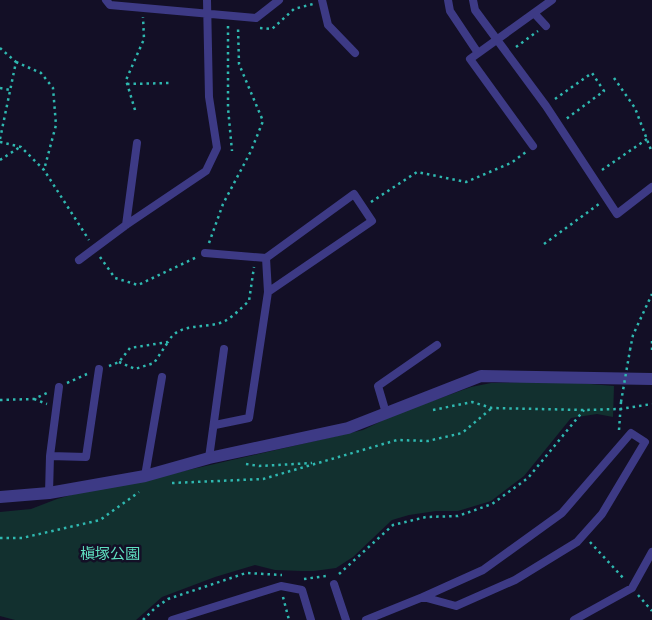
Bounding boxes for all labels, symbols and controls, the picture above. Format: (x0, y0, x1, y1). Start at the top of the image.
park label: 槇塚公園 (80, 545, 140, 564)

